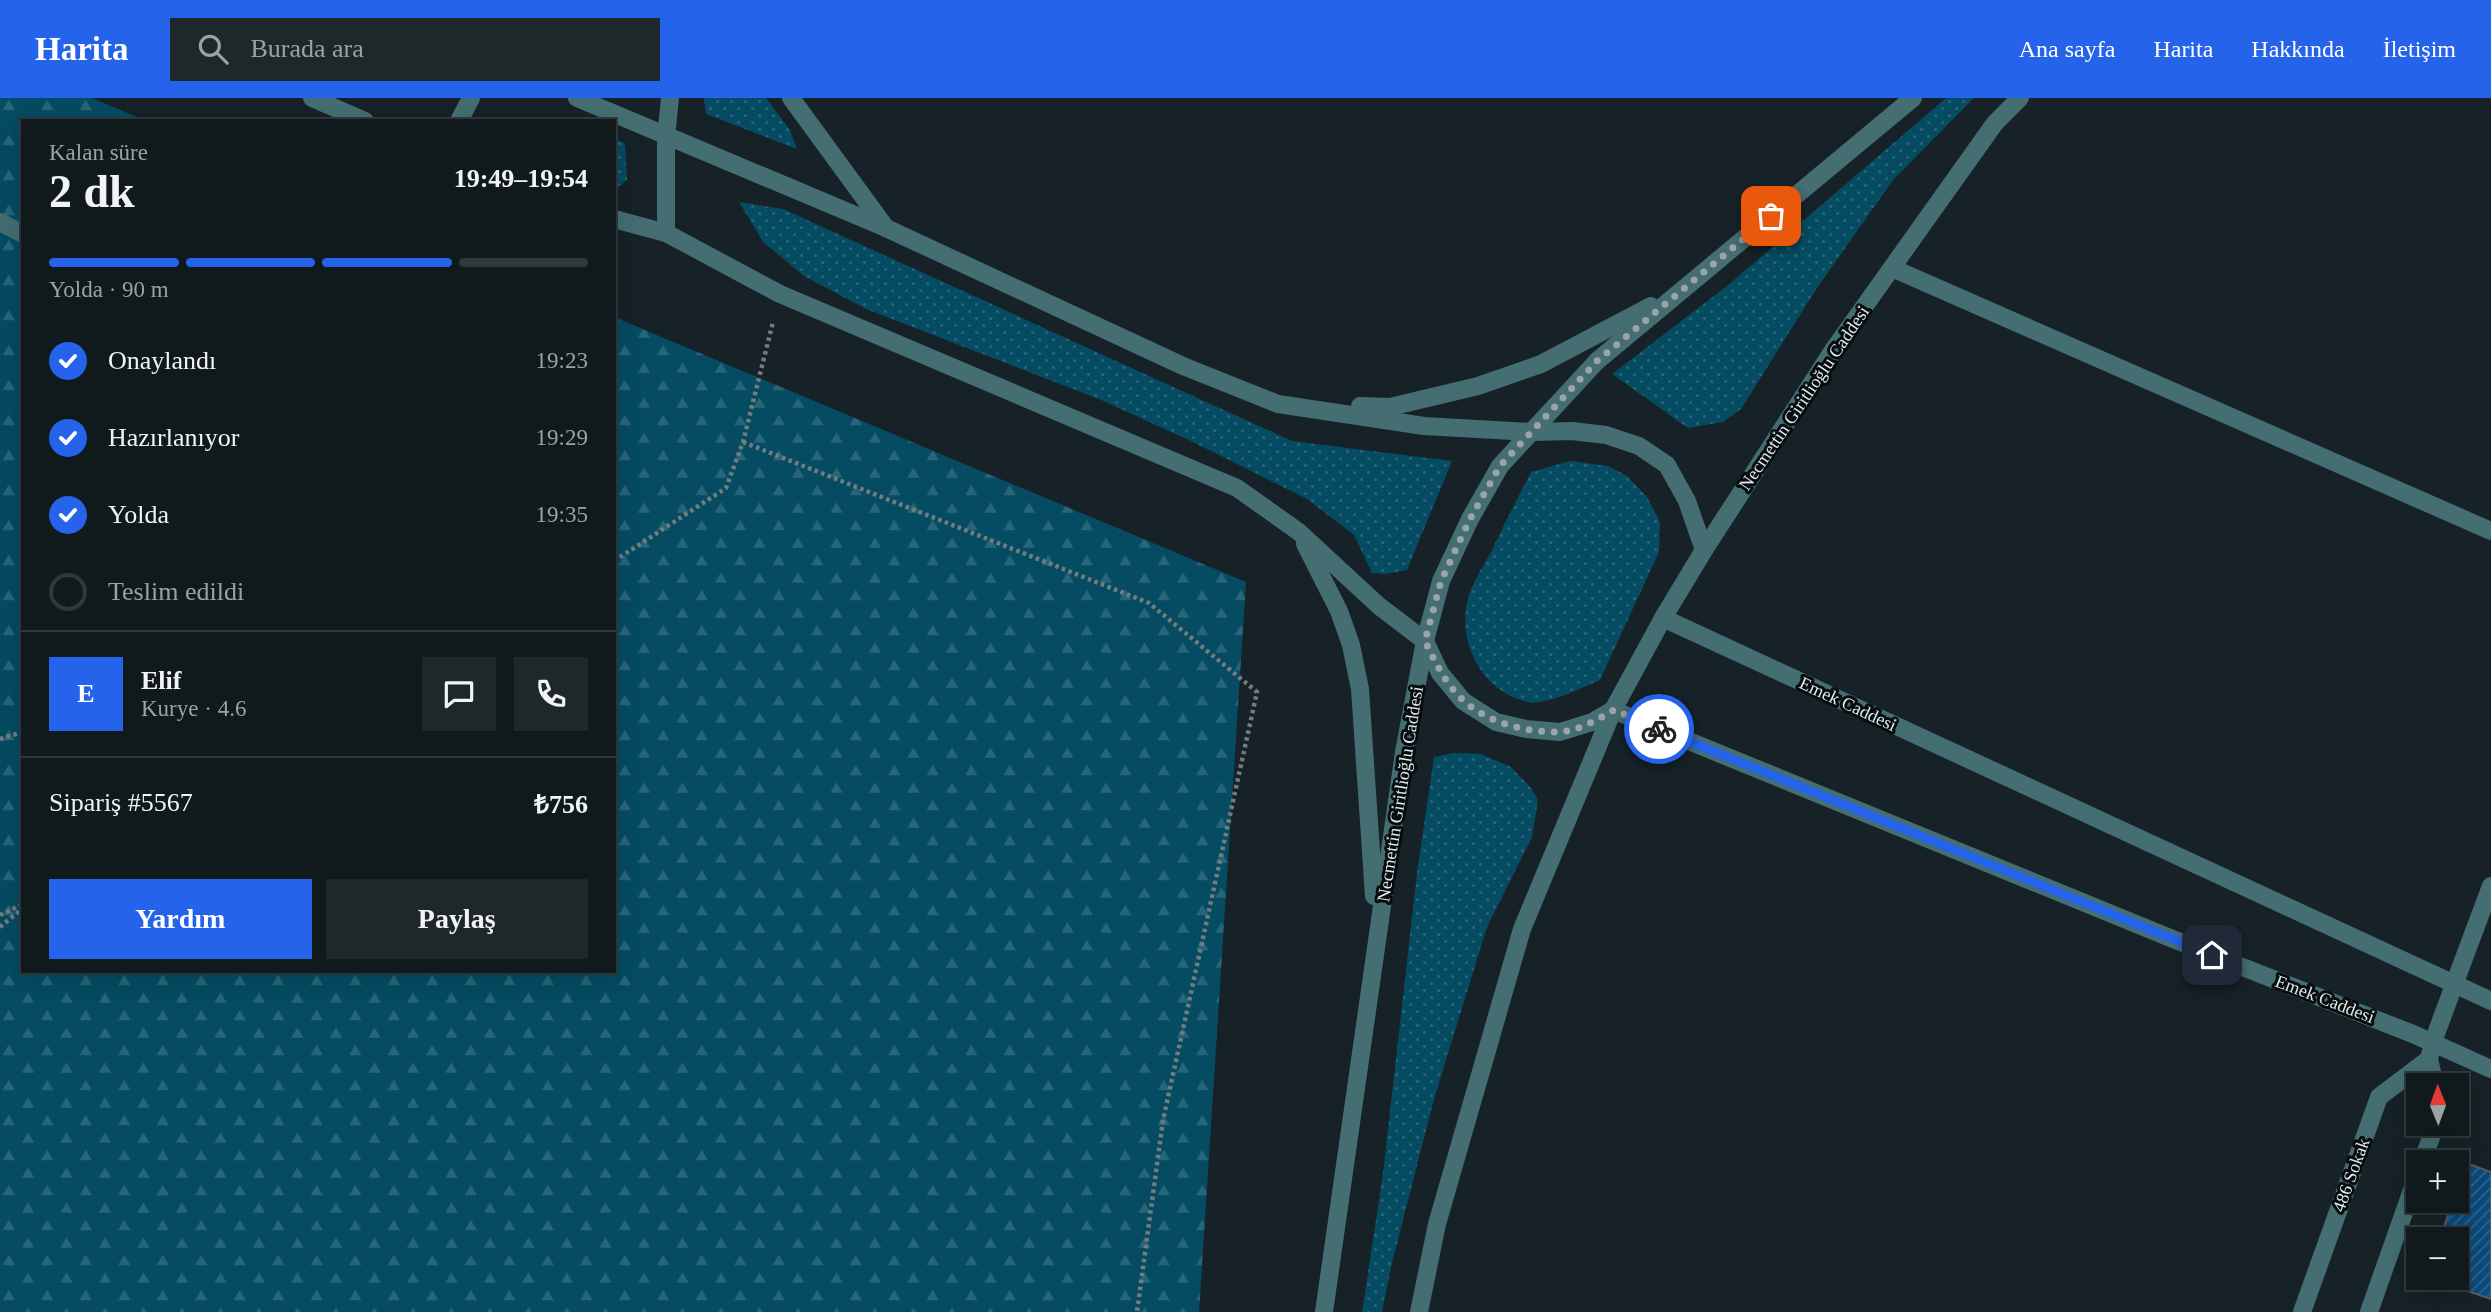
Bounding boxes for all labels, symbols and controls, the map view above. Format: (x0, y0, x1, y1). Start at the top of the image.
search box (170, 18, 660, 81)
icon: search (194, 30, 232, 68)
text: Harita (35, 31, 128, 67)
text: Burada ara (250, 34, 364, 63)
text: Ana sayfa (2019, 36, 2115, 62)
text: Harita (2153, 36, 2213, 62)
text: Hakkında (2251, 36, 2345, 62)
text: İletişim (2383, 36, 2456, 62)
text: Kalan süre (49, 140, 148, 165)
text: 19:49–19:54 (454, 164, 588, 193)
text: 2 dk (49, 166, 135, 217)
pin (1741, 186, 1801, 246)
icon: bag (1752, 197, 1790, 235)
text: Yolda · 90 m (49, 277, 169, 302)
street label: Necmettin Giritlioğlu Caddesi (1735, 302, 1873, 494)
icon: check (49, 342, 87, 380)
text: Onaylandı (108, 346, 216, 375)
text: 19:23 (536, 348, 588, 373)
icon: check (49, 419, 87, 457)
text: Hazırlanıyor (108, 423, 239, 452)
text: 19:29 (536, 425, 588, 450)
icon: check (49, 496, 87, 534)
text: Yolda (108, 500, 169, 529)
text: 19:35 (536, 502, 588, 527)
text: Teslim edildi (108, 577, 244, 606)
button: chat (422, 657, 496, 731)
button: phone (514, 657, 588, 731)
text: Elif (141, 666, 181, 695)
street label: Emek Caddesi (1796, 673, 1900, 735)
text: E (77, 679, 95, 708)
street label: Necmettin Giritlioğlu Caddesi (1373, 685, 1427, 903)
courier (1624, 694, 1694, 764)
text: Kurye · 4.6 (141, 696, 246, 721)
icon: bike (1640, 710, 1678, 748)
text: Sipariş #5567 (49, 788, 193, 817)
text: ₺756 (534, 790, 588, 819)
button: Yardım (49, 879, 312, 959)
button: Paylaş (326, 879, 588, 959)
pin (2182, 925, 2242, 985)
icon: home (2193, 936, 2231, 974)
street label: Emek Caddesi (2273, 971, 2377, 1027)
north arrow (2406, 1073, 2469, 1136)
map controls (2406, 1073, 2469, 1290)
street label: 486 Sokak (2329, 1136, 2373, 1214)
button: + (2406, 1150, 2469, 1213)
button: − (2406, 1227, 2469, 1290)

